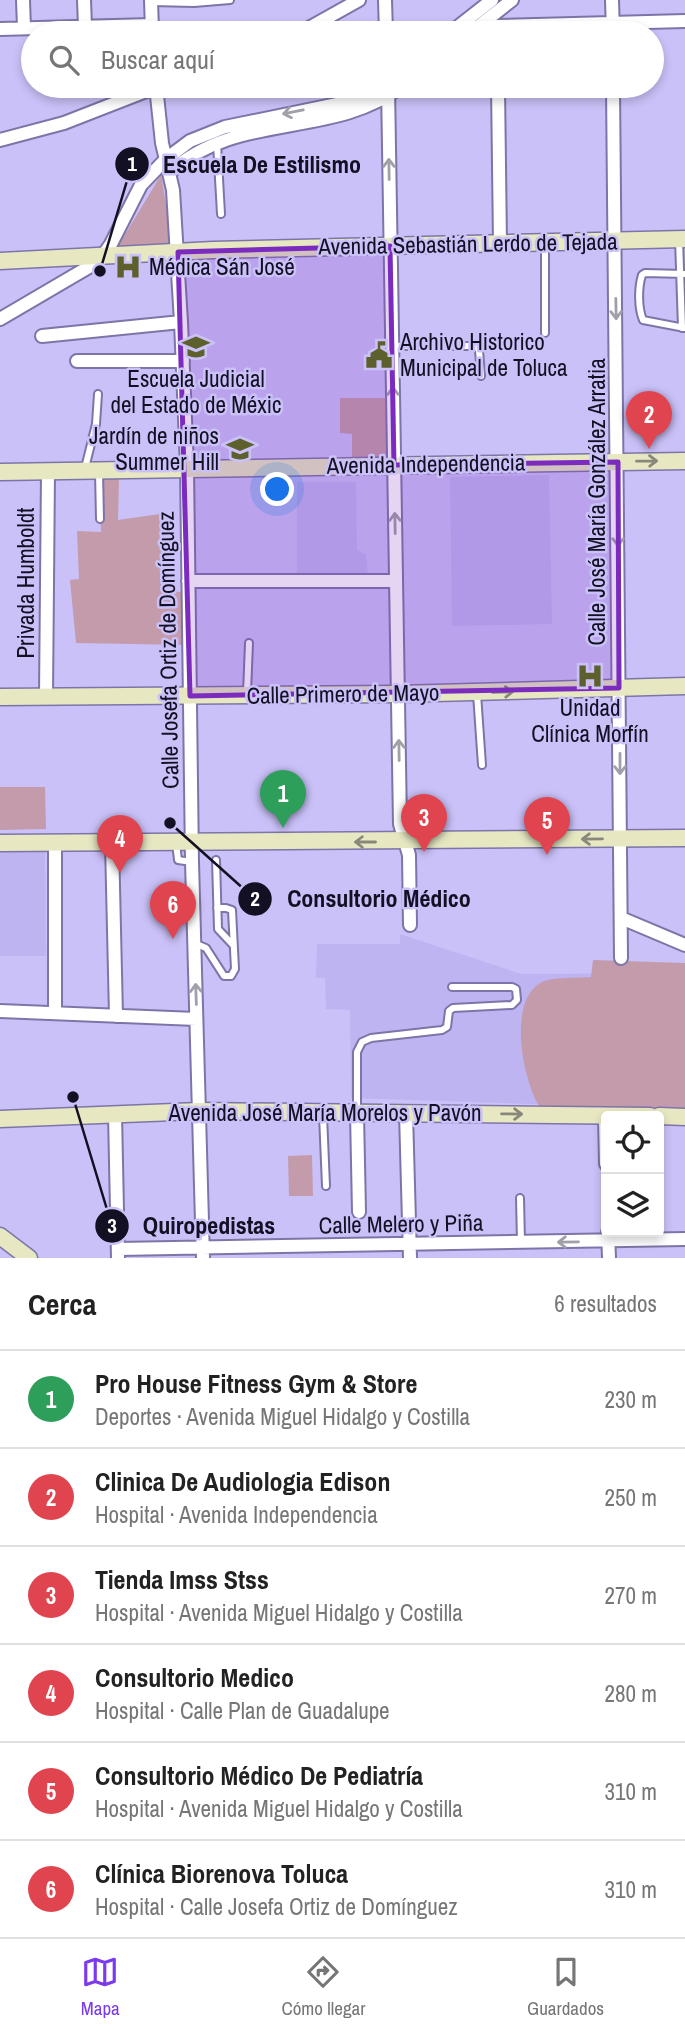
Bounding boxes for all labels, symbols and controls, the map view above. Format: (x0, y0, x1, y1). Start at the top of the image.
search box (21, 21, 664, 98)
icon: search (45, 41, 83, 79)
text: Buscar aquí (101, 42, 215, 77)
one-way arrow (282, 106, 305, 120)
callout: Escuela De Estilismo (114, 142, 375, 187)
text: Escuela De Estilismo (163, 148, 361, 180)
text: 1 (127, 149, 137, 178)
one-way arrow (382, 158, 396, 181)
street label: Avenida Sebastián Lerdo de Tejada (317, 225, 618, 262)
place label: Médica Sán José (149, 251, 295, 282)
hospital icon: Médica Sán José (113, 252, 143, 282)
one-way arrow (609, 297, 623, 320)
place label: Archivo Historico Municipal de Toluca (399, 326, 568, 383)
school or university icon: Escuela Judicial del Estado de Méxic (181, 332, 211, 362)
public building icon: Archivo Historico Municipal de Toluca (364, 340, 394, 370)
street label: Calle José María González Arratia (581, 358, 612, 646)
place label: Escuela Judicial del Estado de Méxic (111, 363, 281, 420)
one-way arrow (386, 385, 400, 408)
pin: 2 (626, 391, 672, 449)
place label: Jardín de niños Summer Hill (89, 420, 219, 477)
school or university icon: Jardín de niños Summer Hill (225, 434, 255, 464)
street label: Avenida Independencia (325, 446, 526, 481)
one-way arrow (635, 455, 658, 468)
your location (260, 472, 294, 506)
street label: Privada Humboldt (10, 508, 41, 658)
street label: Calle Josefa Ortiz de Domínguez (150, 511, 185, 789)
one-way arrow (388, 512, 402, 535)
one-way arrow (612, 525, 625, 548)
hospital icon: Unidad Clínica Morfín (575, 661, 605, 691)
street label: Calle Primero de Mayo (246, 676, 440, 711)
one-way arrow (491, 685, 514, 698)
place label: Unidad Clínica Morfín (531, 692, 649, 749)
one-way arrow (392, 739, 406, 762)
one-way arrow (613, 752, 627, 775)
pin: 1 (260, 770, 306, 828)
pin: 3 (401, 794, 447, 852)
pin: 5 (524, 797, 570, 855)
pin: 4 (97, 815, 143, 873)
one-way arrow (581, 832, 604, 846)
one-way arrow (354, 835, 377, 849)
callout: Consultorio Médico (238, 876, 484, 921)
pin: 6 (150, 881, 196, 939)
text: Consultorio Médico (287, 882, 471, 914)
text: 2 (250, 884, 260, 913)
one-way arrow (189, 982, 202, 1005)
street label: Avenida José María Morelos y Pavón (167, 1097, 482, 1128)
one-way arrow (500, 1108, 523, 1121)
map controls (601, 1111, 664, 1237)
button: locate (601, 1111, 664, 1174)
button: layers (601, 1174, 664, 1237)
callout: Quiropedistas (94, 1204, 290, 1249)
street label: Calle Melero y Piña (318, 1207, 484, 1240)
text: Quiropedistas (143, 1209, 275, 1241)
text: 3 (107, 1211, 117, 1240)
one-way arrow (557, 1235, 580, 1249)
text: Cerca (28, 1284, 96, 1324)
text: 6 resultados (554, 1288, 657, 1319)
text: Pro House Fitness Gym & Store (95, 1366, 417, 1401)
text: 1 (46, 1384, 56, 1415)
text: 230 m (605, 1384, 657, 1415)
text: Deportes · Avenida Miguel Hidalgo y Costilla (95, 1401, 470, 1432)
text: Clinica De Audiologia Edison (95, 1464, 390, 1499)
text: 2 (46, 1482, 56, 1513)
text: 250 m (605, 1482, 657, 1513)
text: Hospital · Avenida Independencia (95, 1499, 378, 1530)
text: Tienda Imss Stss (95, 1562, 269, 1597)
text: 3 (46, 1580, 56, 1611)
text: 270 m (605, 1580, 657, 1611)
text: Hospital · Avenida Miguel Hidalgo y Costilla (95, 1597, 463, 1628)
text: Consultorio Medico (95, 1660, 294, 1695)
text: 4 (46, 1678, 56, 1709)
text: 280 m (605, 1678, 657, 1709)
text: Hospital · Calle Plan de Guadalupe (95, 1695, 390, 1726)
text: Consultorio Médico De Pediatría (95, 1758, 423, 1793)
text: 5 (46, 1776, 56, 1807)
text: 310 m (605, 1776, 657, 1807)
text: Hospital · Avenida Miguel Hidalgo y Costilla (95, 1793, 463, 1824)
text: Clínica Biorenova Toluca (95, 1856, 348, 1891)
text: 6 (46, 1874, 56, 1905)
text: 310 m (605, 1874, 657, 1905)
text: Hospital · Calle Josefa Ortiz de Domínguez (95, 1891, 458, 1922)
tab: Mapa (81, 1953, 120, 2021)
tab: Cómo llegar (281, 1953, 365, 2021)
tab: Guardados (527, 1953, 604, 2021)

